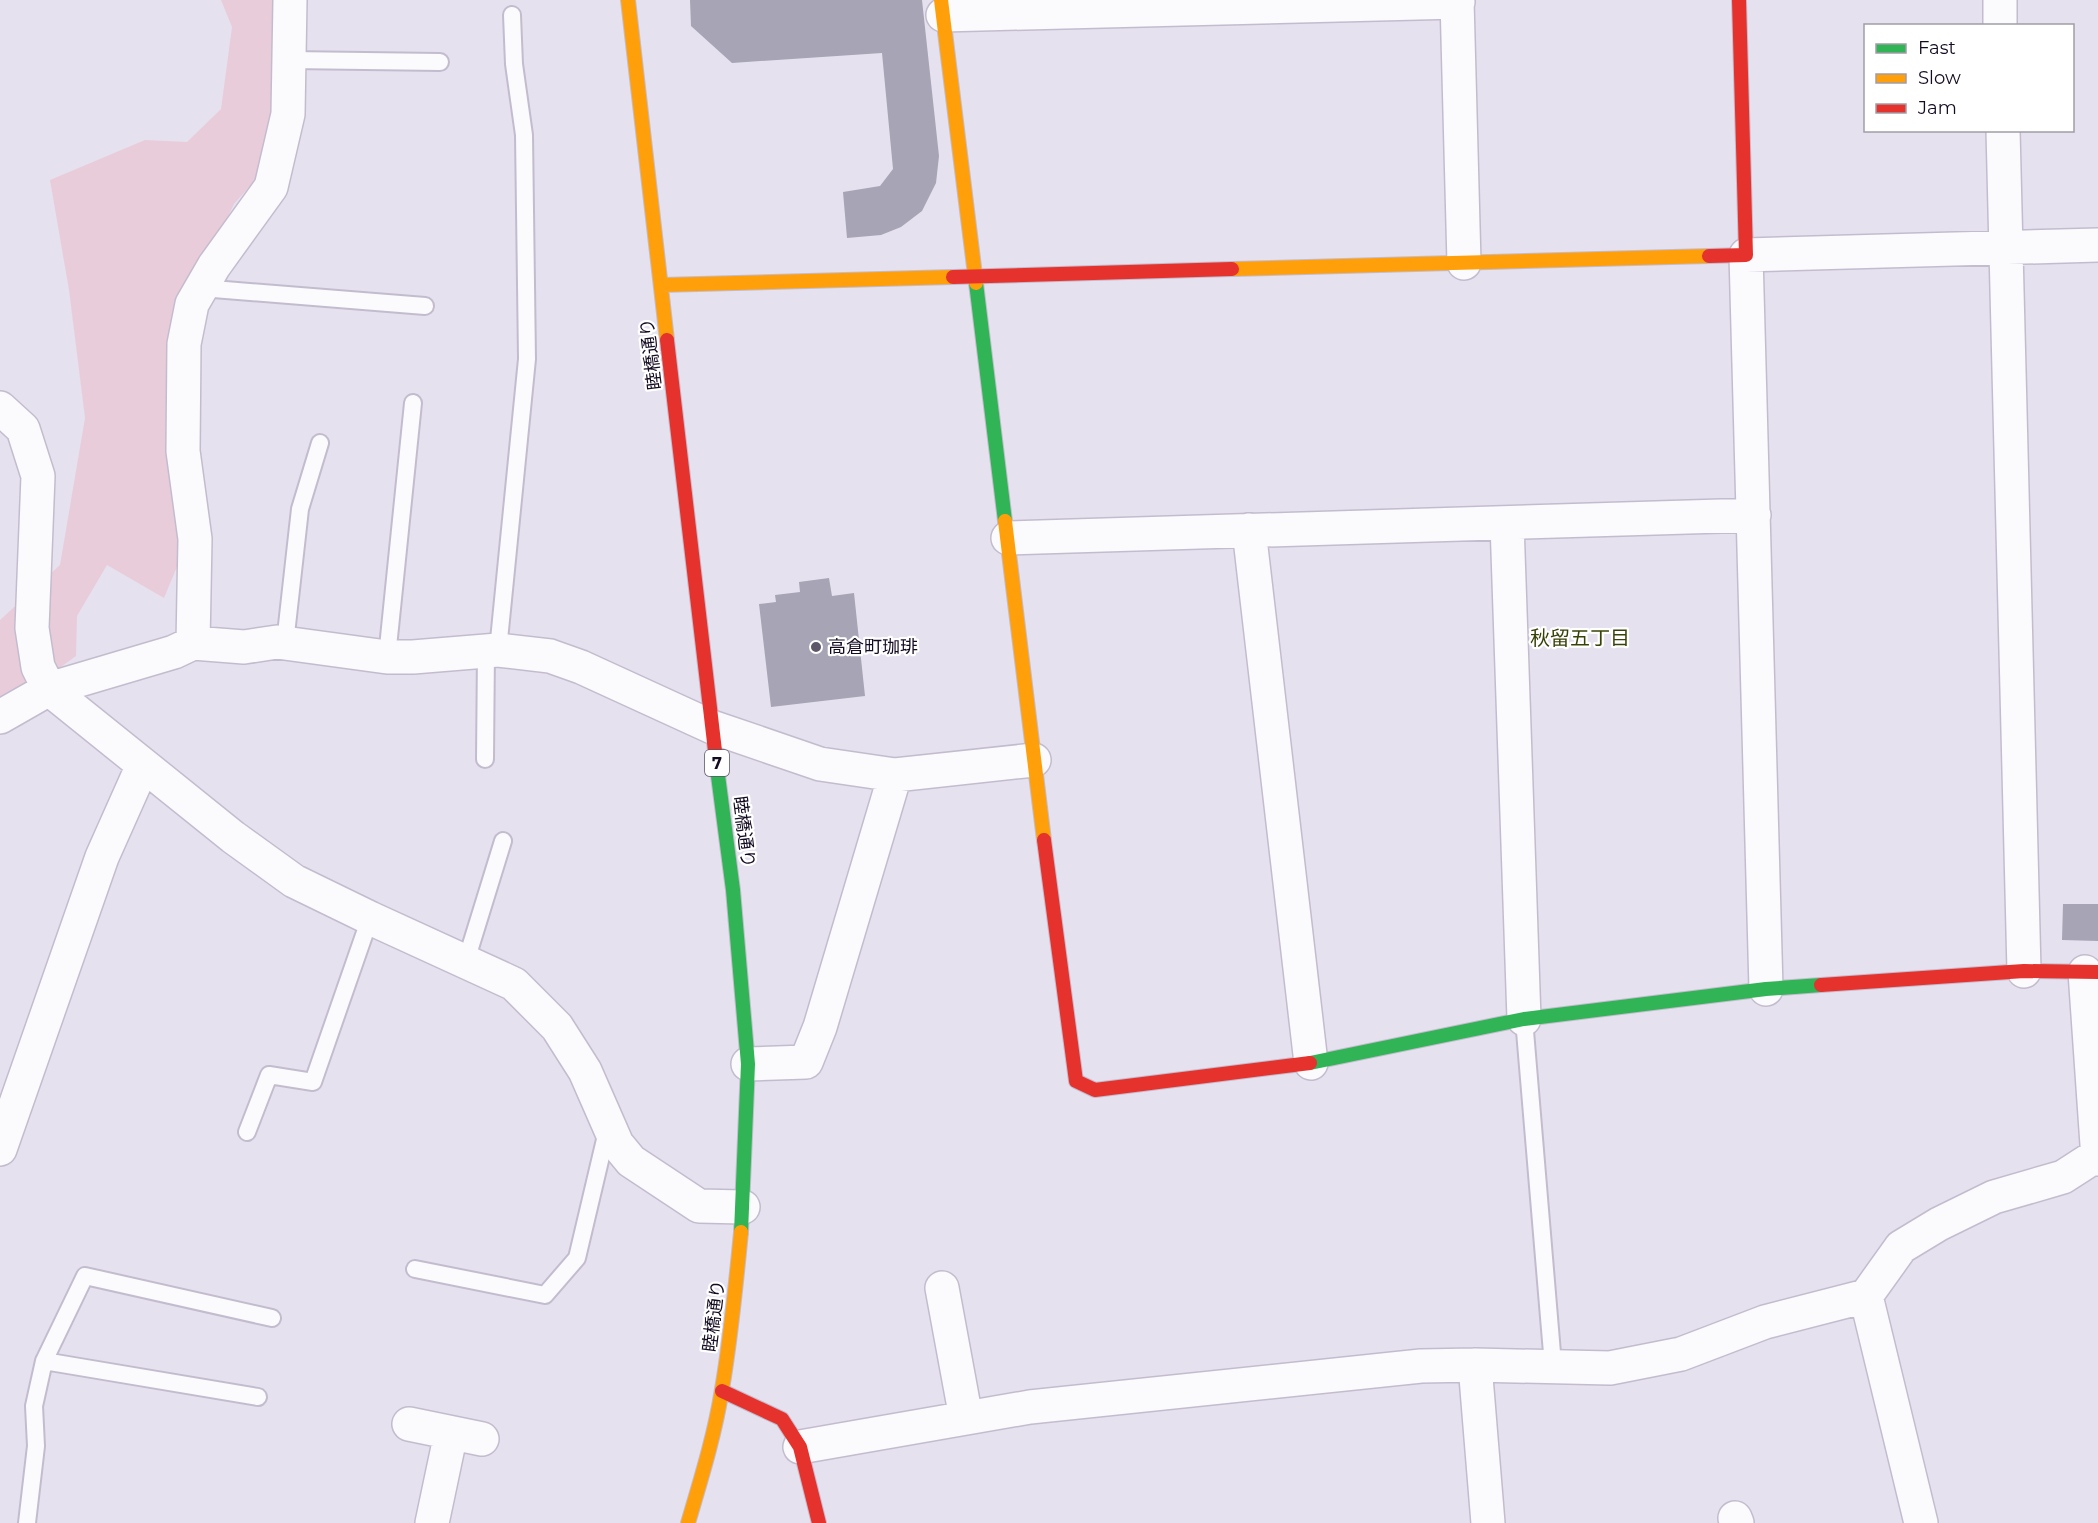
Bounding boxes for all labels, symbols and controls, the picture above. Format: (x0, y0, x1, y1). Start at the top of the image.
legend (1864, 24, 2074, 132)
text: Fast (1918, 37, 1956, 59)
text: Slow (1918, 67, 1961, 89)
text: Jam (1917, 97, 1957, 119)
street label: 睦橋通り (636, 317, 666, 391)
district label: 秋留五丁目 (1530, 626, 1630, 650)
place label: 高倉町珈琲 (828, 636, 918, 658)
marker: 高倉町珈琲 (809, 640, 823, 654)
road number: 7 (705, 750, 729, 776)
street label: 睦橋通り (729, 795, 759, 869)
street label: 睦橋通り (699, 1279, 729, 1353)

